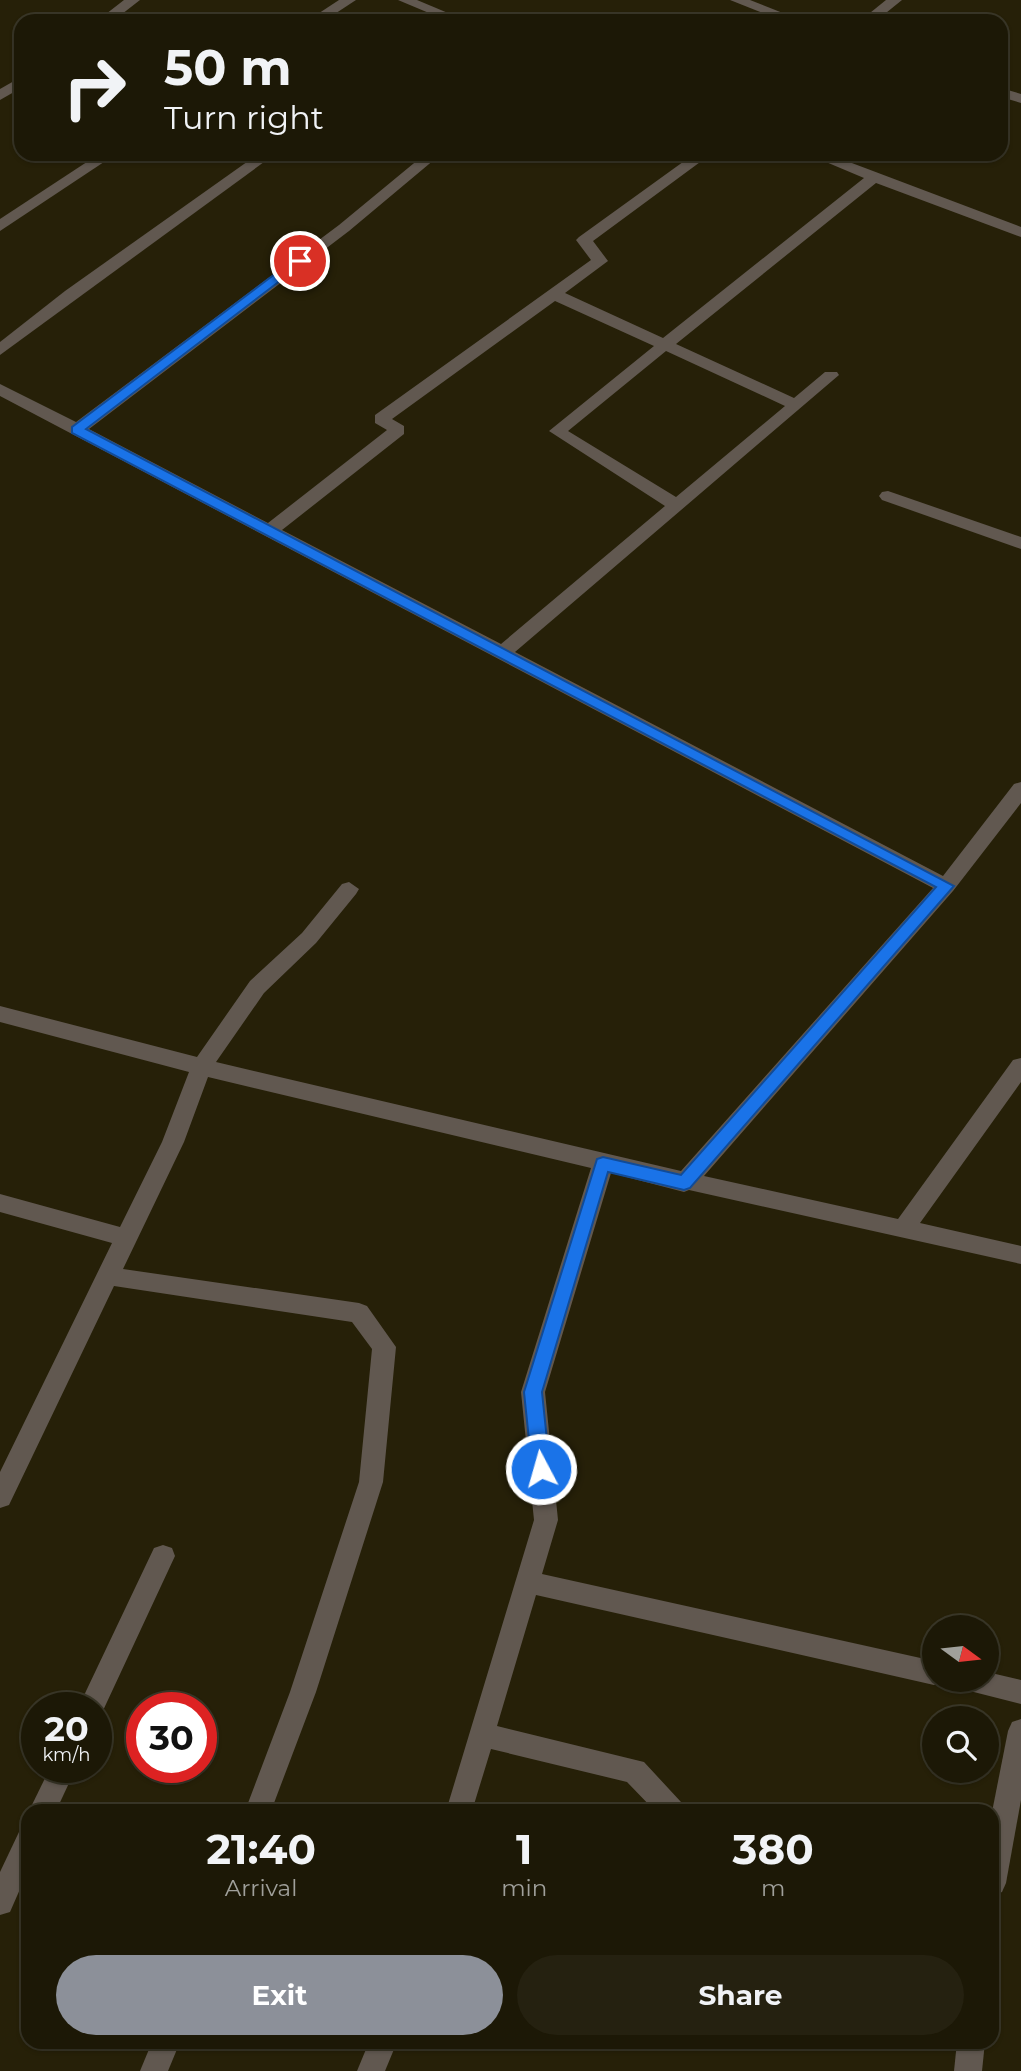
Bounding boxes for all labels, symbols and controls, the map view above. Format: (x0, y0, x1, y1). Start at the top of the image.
text: 50 m (164, 38, 292, 97)
icon: right (49, 42, 140, 133)
text: Turn right (164, 98, 324, 137)
pin (270, 231, 330, 291)
icon: arrive (281, 242, 319, 280)
position arrow (504, 1432, 578, 1506)
north arrow (922, 1615, 999, 1692)
map controls (922, 1615, 999, 1783)
speed limit sign: 30 (126, 1692, 217, 1783)
button: search (922, 1706, 999, 1783)
text: 20 (44, 1707, 89, 1750)
text: km/h (42, 1744, 91, 1766)
text: 21:40 (206, 1823, 316, 1875)
text: 1 (516, 1823, 533, 1875)
text: 380 (733, 1823, 814, 1875)
text: Arrival (225, 1874, 297, 1902)
text: min (501, 1874, 547, 1902)
text: m (761, 1874, 785, 1902)
button: Exit (56, 1955, 503, 2035)
button: Share (517, 1955, 964, 2035)

